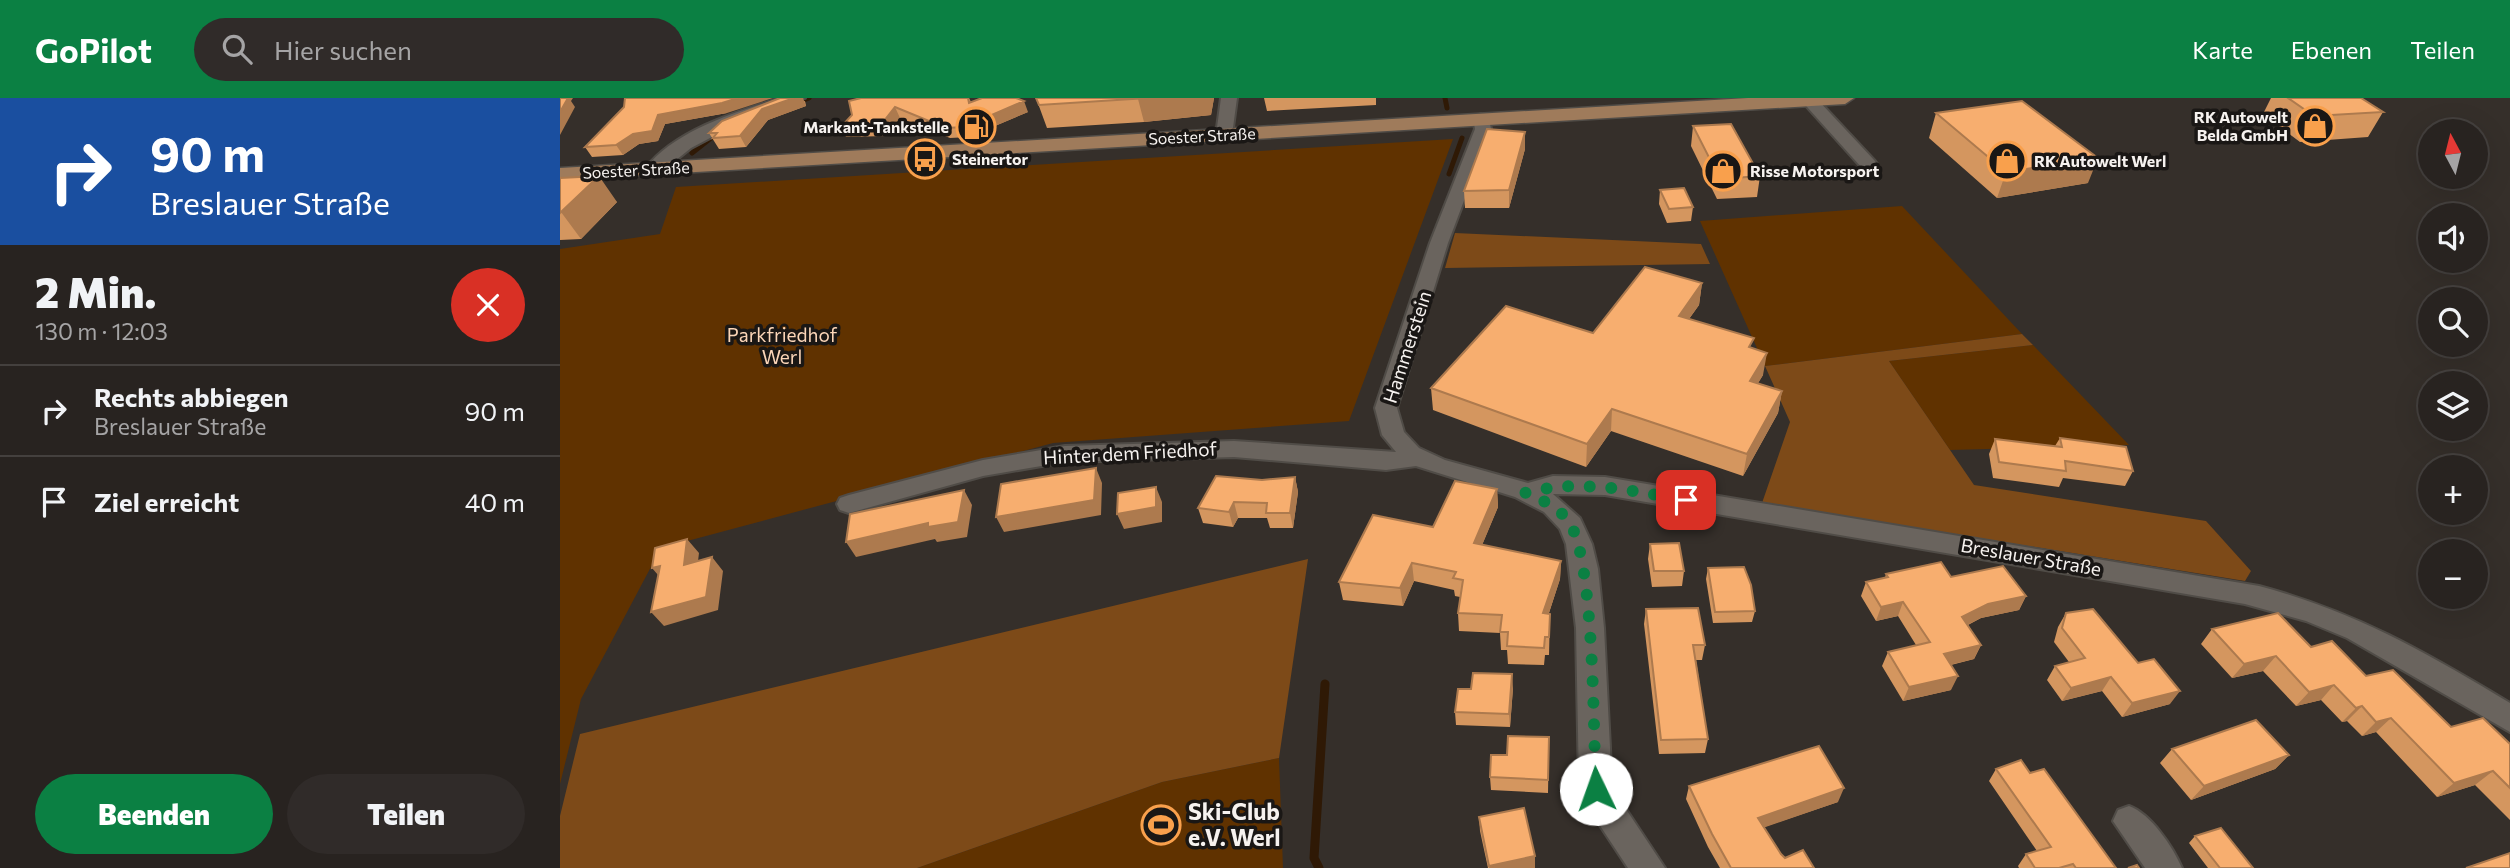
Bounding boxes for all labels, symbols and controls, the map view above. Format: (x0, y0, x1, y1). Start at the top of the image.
search box (194, 18, 684, 81)
text: GoPilot (35, 29, 152, 70)
icon: search (218, 30, 256, 68)
text: Hier suchen (274, 34, 412, 65)
text: Karte (2192, 35, 2253, 64)
text: Ebenen (2291, 35, 2372, 64)
text: Teilen (2410, 35, 2475, 64)
shop icon: RK Autowelt Belda GmbH (2294, 105, 2336, 147)
fuel station icon: Markant-Tankstelle (955, 106, 997, 148)
place label: RK Autowelt Belda GmbH (2194, 107, 2288, 144)
place label: Markant-Tankstelle (803, 117, 949, 136)
north arrow (2418, 119, 2488, 189)
map controls (2418, 119, 2488, 609)
text: 90 m (150, 122, 265, 182)
street label: Soester Straße (1148, 123, 1256, 148)
icon: right (35, 126, 126, 217)
bus stop icon: Steinertor (904, 138, 946, 180)
shop icon: RK Autowelt Werl (1986, 140, 2028, 182)
place label: Steinertor (952, 149, 1029, 168)
shop icon: Risse Motorsport (1702, 150, 1744, 192)
place label: RK Autowelt Werl (2034, 151, 2166, 170)
street label: Soester Straße (582, 157, 690, 182)
place label: Risse Motorsport (1750, 161, 1879, 180)
text: Breslauer Straße (150, 182, 390, 222)
button: sound (2418, 203, 2488, 273)
text: 2 Min. (35, 265, 156, 317)
button: close (451, 268, 525, 342)
button: search (2418, 287, 2488, 357)
street label: Hammerstein (1378, 288, 1435, 406)
text: 130 m · 12:03 (35, 317, 168, 345)
park label: Parkfriedhof Werl (727, 323, 838, 368)
button: layers (2418, 371, 2488, 441)
text: Rechts abbiegen (94, 381, 289, 412)
icon: right (35, 392, 73, 430)
text: 90 m (465, 395, 525, 426)
text: Breslauer Straße (94, 412, 266, 440)
street label: Hinter dem Friedhof (1043, 436, 1218, 469)
button: + (2418, 455, 2488, 525)
pin (1656, 470, 1716, 530)
icon: arrive (1667, 481, 1705, 519)
icon: arrive (35, 483, 73, 521)
text: Ziel erreicht (94, 486, 239, 517)
text: 40 m (465, 486, 525, 517)
street label: Breslauer Straße (1959, 533, 2103, 580)
button: − (2418, 539, 2488, 609)
position arrow (1559, 752, 1633, 826)
button: Beenden (35, 774, 273, 854)
button: Teilen (287, 774, 525, 854)
place label: Ski-Club e.V. Werl (1188, 797, 1281, 851)
sports icon: Ski-Club e.V. Werl (1140, 804, 1182, 846)

